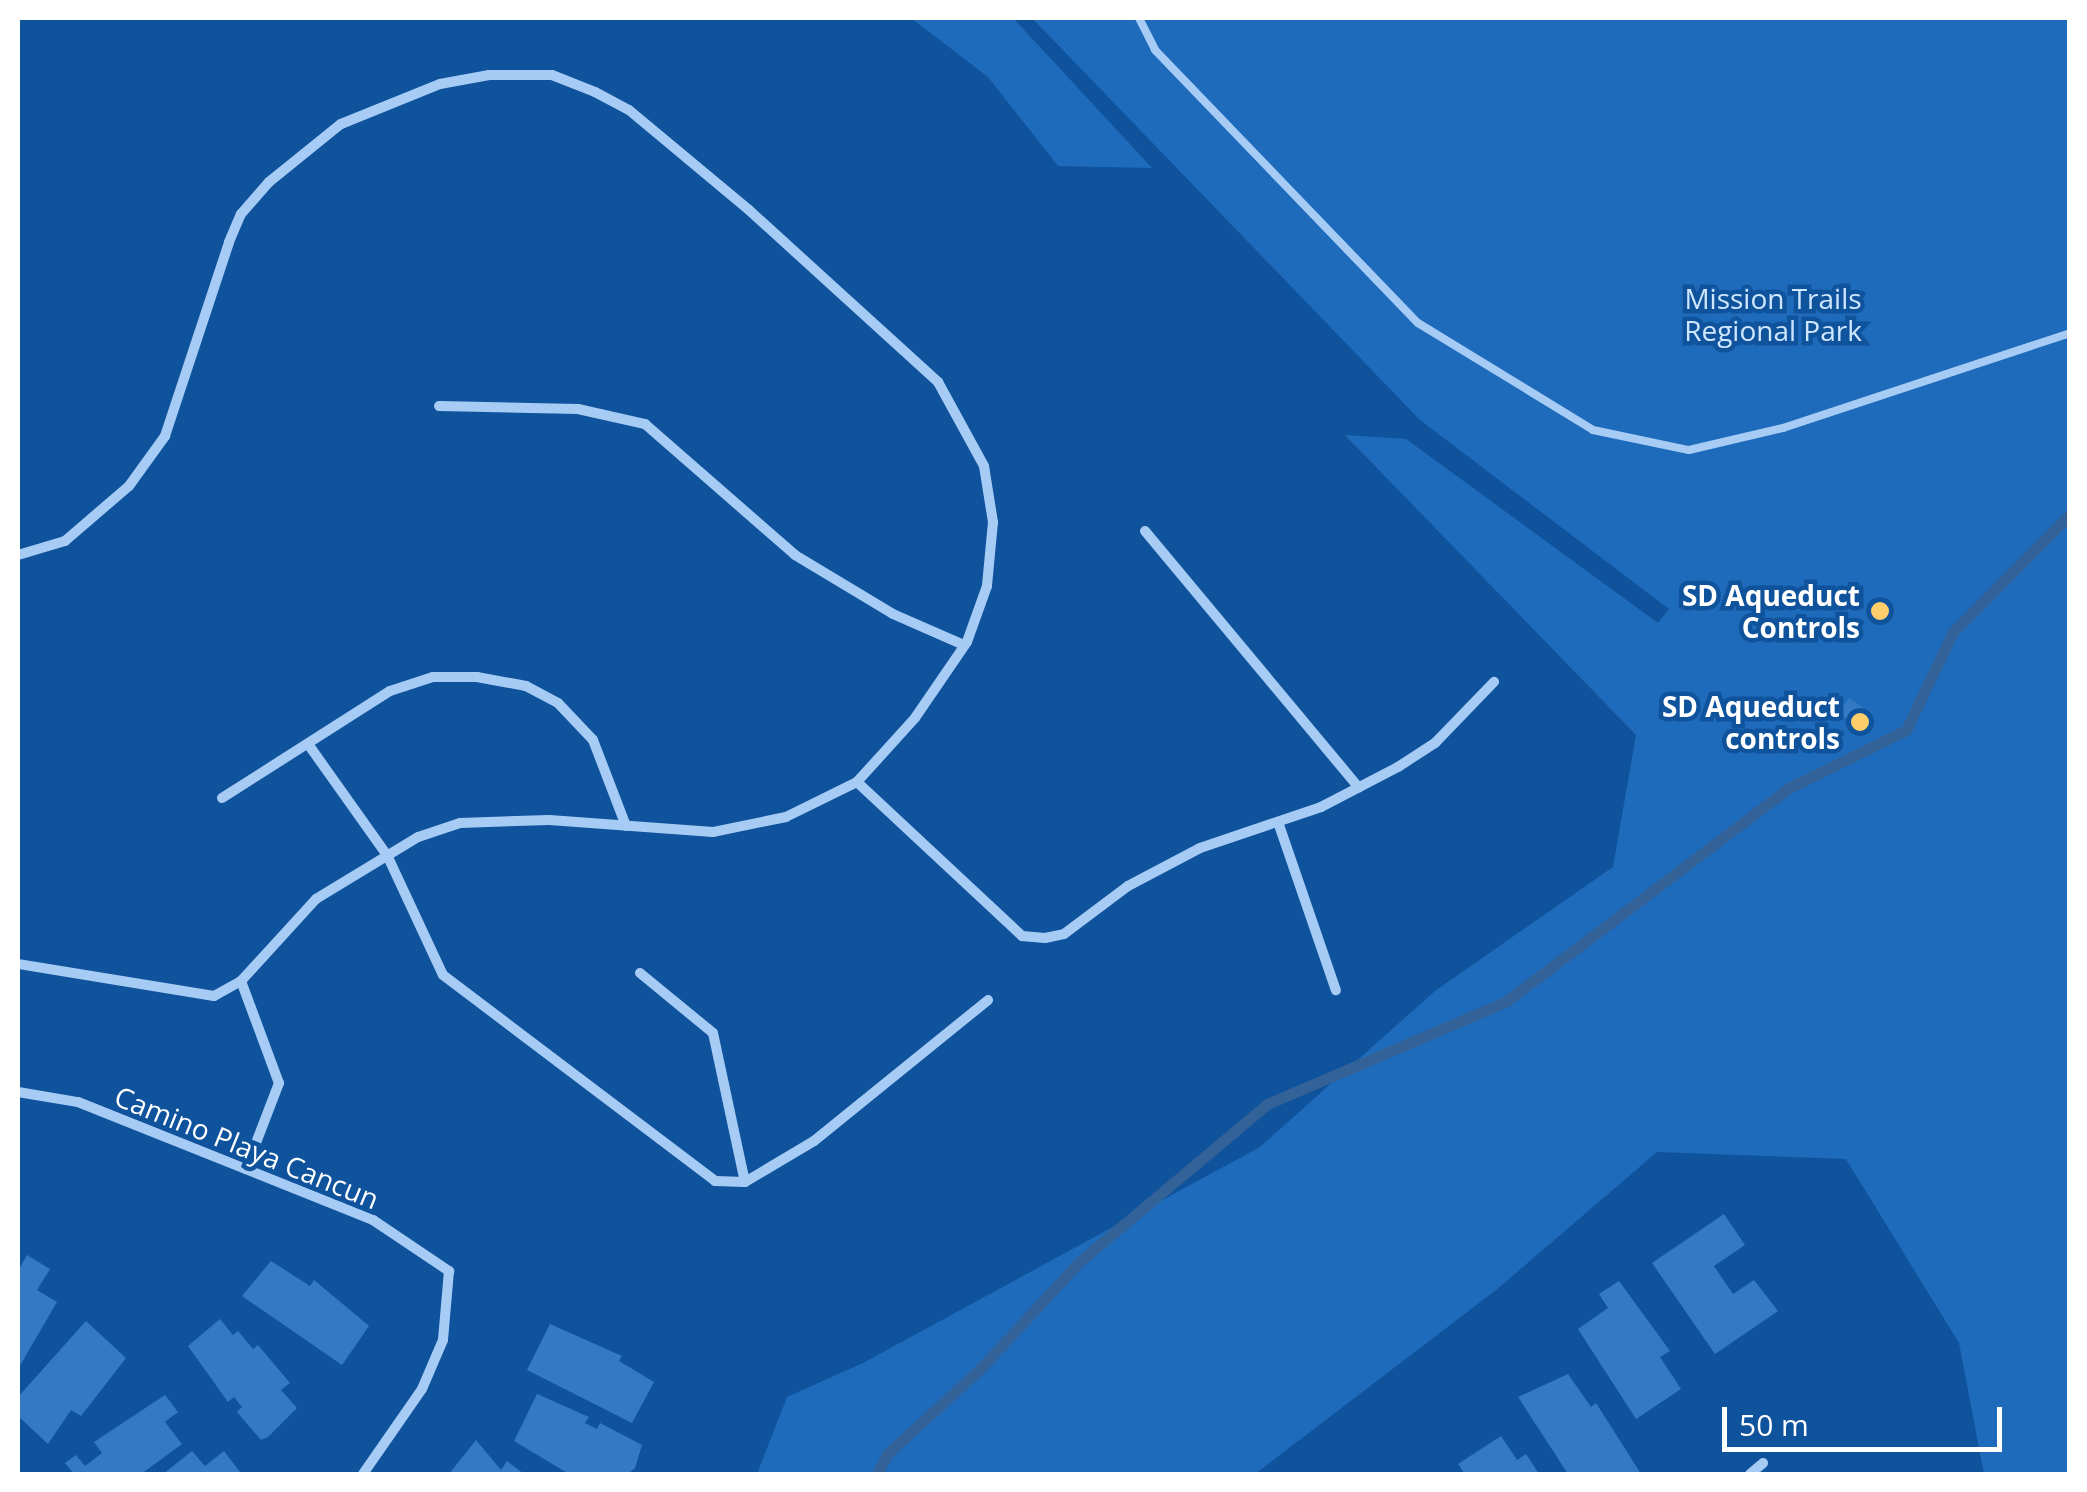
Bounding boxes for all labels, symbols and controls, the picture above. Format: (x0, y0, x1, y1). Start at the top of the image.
park label: Mission Trails Regional Park (1684, 281, 1862, 347)
place label: SD Aqueduct Controls (1682, 578, 1860, 644)
marker: SD Aqueduct Controls (1869, 600, 1891, 622)
place label: SD Aqueduct controls (1662, 689, 1840, 755)
marker: SD Aqueduct controls (1849, 711, 1871, 733)
street label: Camino Playa Cancun (110, 1079, 384, 1215)
scale bar (1727, 1387, 2007, 1449)
text: 50 m (1739, 1404, 1809, 1445)

